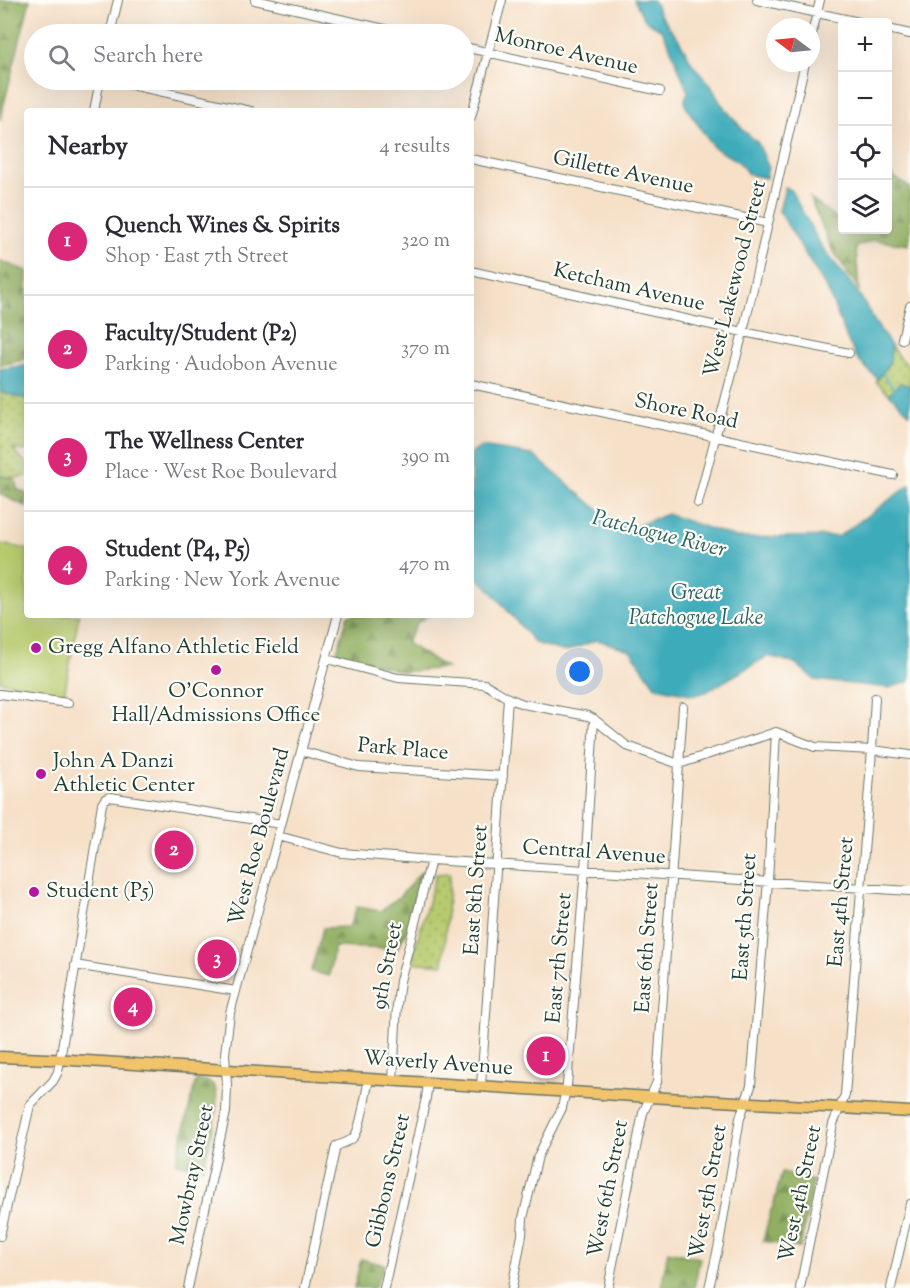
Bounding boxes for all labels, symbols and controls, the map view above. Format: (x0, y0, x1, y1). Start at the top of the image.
north arrow (766, 18, 820, 72)
map controls (838, 18, 892, 234)
button: + (838, 18, 892, 72)
street label: Monroe Avenue (491, 21, 641, 83)
search box (24, 24, 474, 90)
icon: search (45, 41, 78, 74)
text: Search here (93, 41, 203, 73)
button: − (838, 72, 892, 126)
button: locate (838, 126, 892, 180)
text: Nearby (48, 129, 128, 166)
text: 4 results (379, 133, 450, 162)
street label: Gillette Avenue (550, 143, 696, 203)
street label: West Lakewood Street (697, 177, 775, 381)
button: layers (838, 180, 892, 234)
text: Quench Wines & Spirits (105, 211, 340, 243)
text: 1 (64, 227, 71, 256)
text: 320 m (401, 227, 450, 256)
text: Shop · East 7th Street (105, 243, 289, 272)
street label: Ketcham Avenue (550, 256, 708, 320)
text: Faculty/Student (P2) (105, 319, 297, 351)
text: 2 (63, 335, 72, 364)
text: 370 m (401, 335, 450, 364)
text: Parking · Audobon Avenue (105, 351, 338, 380)
street label: Shore Road (631, 386, 741, 438)
text: The Wellness Center (105, 427, 304, 459)
text: 3 (63, 443, 72, 472)
text: 390 m (401, 443, 450, 472)
text: Place · West Roe Boulevard (105, 459, 337, 488)
water label: Patchogue River (589, 503, 730, 567)
text: Student (P4, P5) (105, 535, 250, 567)
text: 4 (62, 551, 73, 580)
text: 470 m (399, 551, 450, 580)
text: Parking · New York Avenue (105, 567, 340, 596)
water label: Great Patchogue Lake (629, 578, 764, 635)
place label: Gregg Alfano Athletic Field (48, 633, 299, 663)
marker: Gregg Alfano Athletic Field (29, 641, 43, 655)
your location (565, 657, 594, 686)
marker: O'Connor Hall/Admissions Office (209, 663, 223, 677)
place label: O'Connor Hall/Admissions Office (112, 677, 320, 731)
street label: Park Place (356, 731, 450, 769)
street label: West Roe Boulevard (222, 745, 298, 929)
place label: John A Danzi Athletic Center (52, 747, 195, 801)
marker: John A Danzi Athletic Center (34, 767, 48, 781)
street label: East 8th Street (457, 824, 497, 956)
pin: 2 (154, 828, 194, 872)
street label: Central Avenue (521, 833, 667, 873)
street label: East 4th Street (821, 836, 863, 968)
street label: East 5th Street (727, 852, 765, 982)
place label: Student (P5) (46, 877, 155, 907)
street label: East 6th Street (628, 882, 668, 1014)
marker: Student (P5) (27, 885, 41, 899)
street label: East 7th Street (539, 891, 581, 1025)
street label: 9th Street (365, 920, 411, 1012)
pin: 3 (198, 936, 236, 982)
pin: 4 (114, 984, 152, 1030)
pin: 1 (526, 1034, 566, 1078)
street label: Waverly Avenue (362, 1044, 514, 1084)
street label: Mowbray Street (163, 1102, 223, 1248)
street label: Gibbons Street (359, 1111, 419, 1251)
street label: West 6th Street (581, 1118, 637, 1260)
street label: West 5th Street (682, 1122, 736, 1262)
street label: West 4th Street (772, 1123, 830, 1265)

